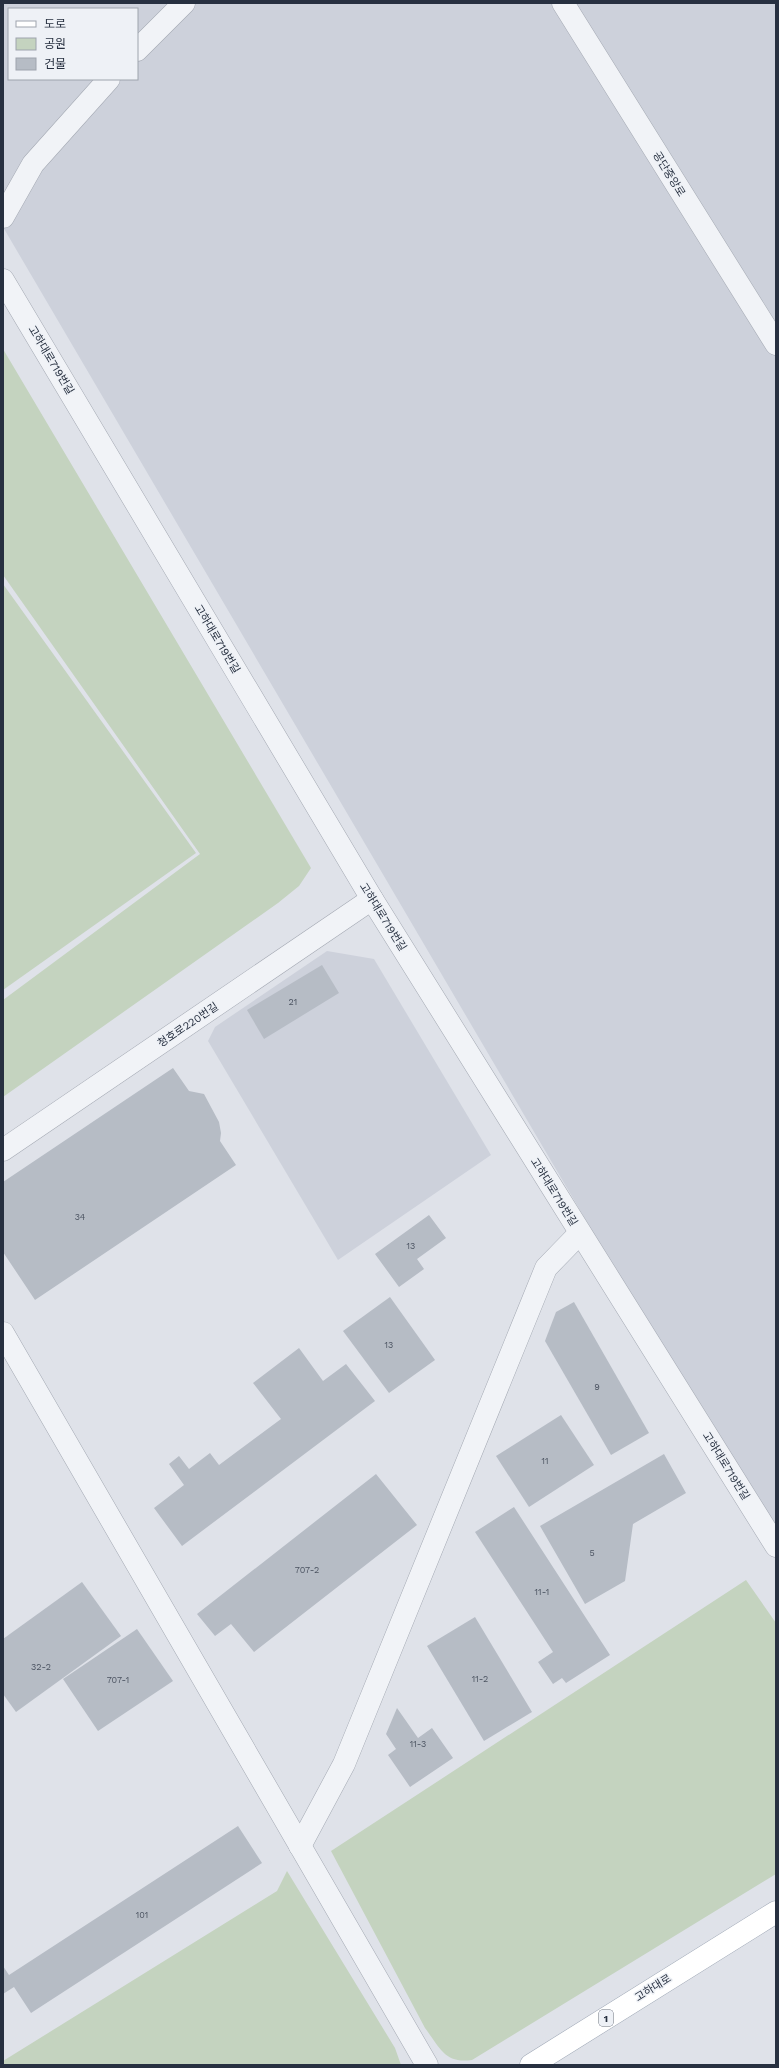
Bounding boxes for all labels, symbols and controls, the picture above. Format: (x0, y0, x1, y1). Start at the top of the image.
legend (8, 8, 138, 80)
text: 도로 (44, 17, 66, 31)
text: 공원 (44, 37, 66, 51)
text: 건물 (44, 57, 66, 71)
street label: 공단중앙로 (650, 149, 688, 199)
street label: 고하대로719번길 (25, 323, 77, 397)
street label: 고하대로719번길 (191, 602, 243, 676)
street label: 고하대로719번길 (357, 880, 409, 954)
house number: 21 (289, 997, 297, 1007)
street label: 청호로220번길 (155, 1000, 221, 1050)
street label: 고하대로719번길 (528, 1155, 580, 1229)
house number: 34 (75, 1212, 86, 1222)
house number: 13 (407, 1241, 415, 1251)
house number: 13 (385, 1340, 393, 1350)
house number: 9 (594, 1382, 600, 1392)
street label: 고하대로719번길 (700, 1429, 752, 1503)
house number: 11 (541, 1456, 549, 1466)
house number: 5 (589, 1548, 595, 1558)
house number: 707-2 (295, 1565, 319, 1575)
house number: 11-1 (535, 1587, 549, 1597)
house number: 32-2 (31, 1662, 51, 1672)
house number: 11-2 (472, 1674, 488, 1684)
house number: 707-1 (107, 1675, 129, 1685)
house number: 11-3 (410, 1739, 426, 1749)
house number: 101 (136, 1910, 148, 1920)
street label: 고하대로 (632, 1972, 674, 2004)
road number: 1 (599, 2010, 613, 2026)

